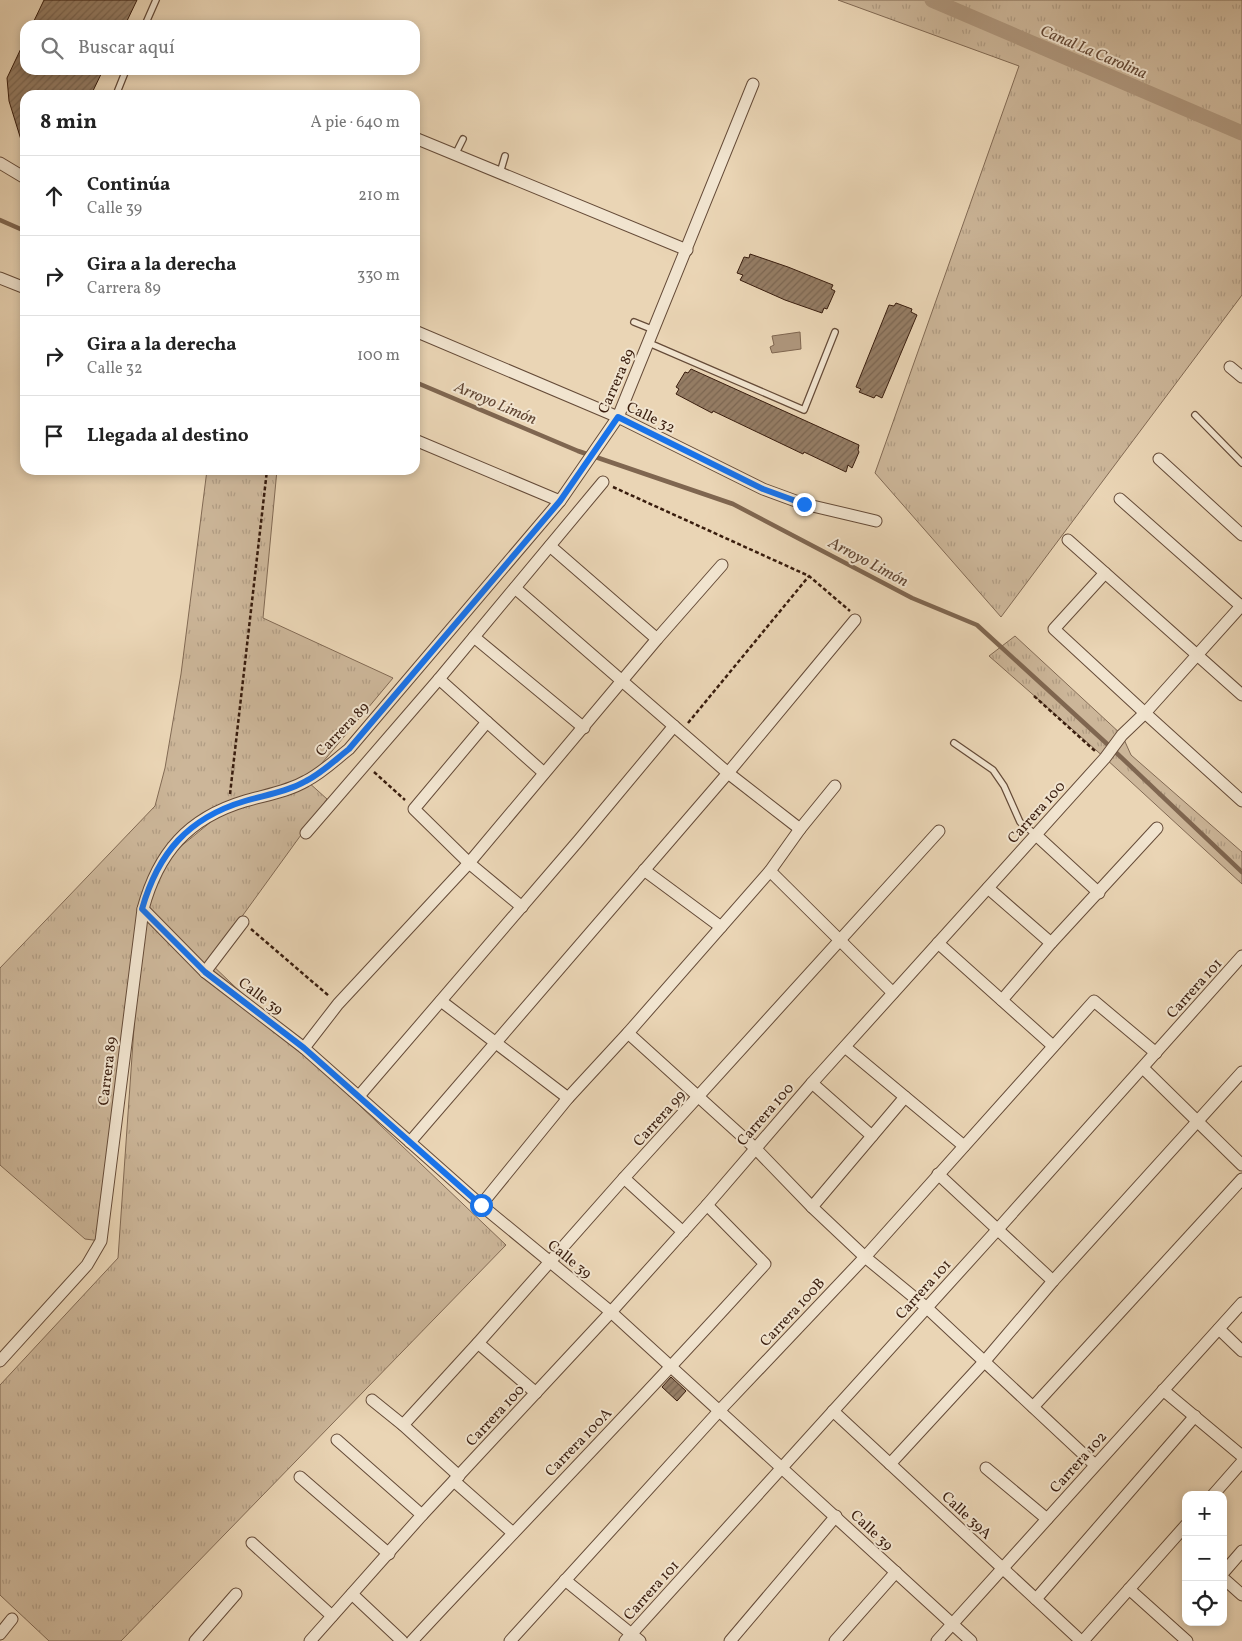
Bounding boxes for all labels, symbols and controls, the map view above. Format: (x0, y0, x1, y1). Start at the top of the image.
search box (20, 20, 420, 75)
water label: Canal La Carolina (1036, 20, 1150, 85)
icon: search (38, 34, 66, 62)
text: Buscar aquí (78, 35, 175, 61)
text: 8 min (40, 108, 97, 137)
text: A pie · 640 m (311, 112, 400, 134)
text: Continúa (87, 172, 170, 198)
icon: ahead (40, 182, 68, 210)
text: 210 m (358, 185, 400, 207)
text: Calle 39 (87, 198, 142, 220)
text: Gira a la derecha (87, 252, 237, 278)
icon: right (40, 262, 68, 290)
text: 330 m (357, 265, 400, 287)
text: Carrera 89 (87, 278, 161, 300)
text: Gira a la derecha (87, 332, 237, 358)
icon: right (40, 342, 68, 370)
text: 100 m (357, 345, 400, 367)
street label: Carrera 89 (594, 346, 641, 417)
text: Calle 32 (87, 358, 143, 380)
water label: Arroyo Limón (450, 376, 540, 431)
street label: Calle 32 (622, 397, 678, 439)
icon: arrive (40, 422, 68, 450)
text: Llegada al destino (87, 423, 249, 449)
route end (793, 493, 816, 516)
water label: Arroyo Limón (823, 532, 912, 593)
street label: Carrera 89 (312, 698, 375, 762)
street label: Carrera 100 (1003, 777, 1071, 849)
street label: Carrera 101 (1162, 954, 1228, 1024)
street label: Calle 39 (233, 973, 287, 1021)
street label: Carrera 89 (94, 1035, 123, 1107)
street label: Carrera 100 (733, 1079, 800, 1151)
street label: Carrera 99 (629, 1086, 691, 1152)
route start (470, 1194, 493, 1217)
street label: Calle 39 (542, 1236, 596, 1285)
street label: Carrera 101 (891, 1255, 957, 1325)
street label: Carrera 100B (756, 1274, 831, 1352)
street label: Carrera 100 (462, 1380, 530, 1452)
street label: Carrera 100A (541, 1404, 618, 1482)
street label: Carrera 102 (1046, 1428, 1113, 1498)
street label: Calle 39A (936, 1487, 996, 1545)
map controls (1182, 1491, 1227, 1626)
button: + (1182, 1491, 1227, 1536)
street label: Calle 39 (845, 1506, 897, 1556)
button: − (1182, 1536, 1227, 1581)
street label: Carrera 101 (619, 1556, 685, 1626)
button: locate (1182, 1581, 1227, 1626)

